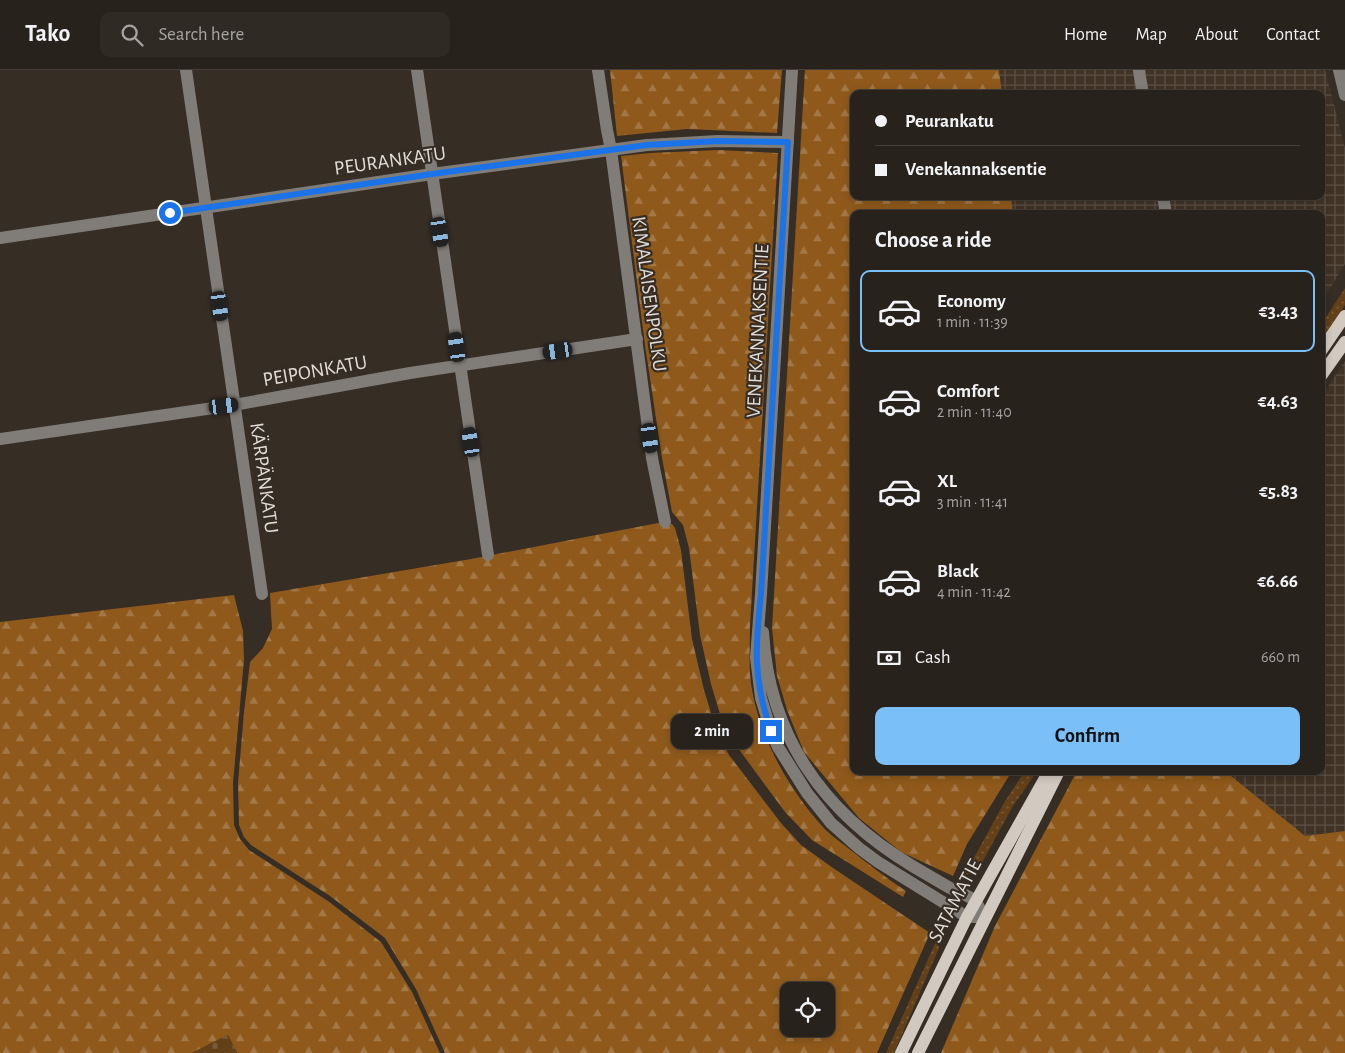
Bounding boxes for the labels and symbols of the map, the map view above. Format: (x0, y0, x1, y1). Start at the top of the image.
street label: PEURANKATU (333, 143, 447, 179)
route start (159, 202, 181, 224)
street label: KIMALAISENPOLKU (628, 215, 670, 373)
car (430, 216, 449, 248)
street label: VENEKANNAKSENTIE (743, 243, 773, 418)
car (210, 290, 229, 322)
car (447, 331, 466, 363)
car (542, 341, 573, 361)
street label: PEIPONKATU (261, 352, 369, 390)
car (208, 397, 239, 415)
street label: KÄRPÄNKATU (246, 421, 282, 535)
car (640, 422, 659, 454)
car (461, 426, 480, 458)
callout: 2 min (671, 714, 754, 748)
route end (760, 720, 782, 742)
street label: SATAMATIE (925, 856, 985, 946)

